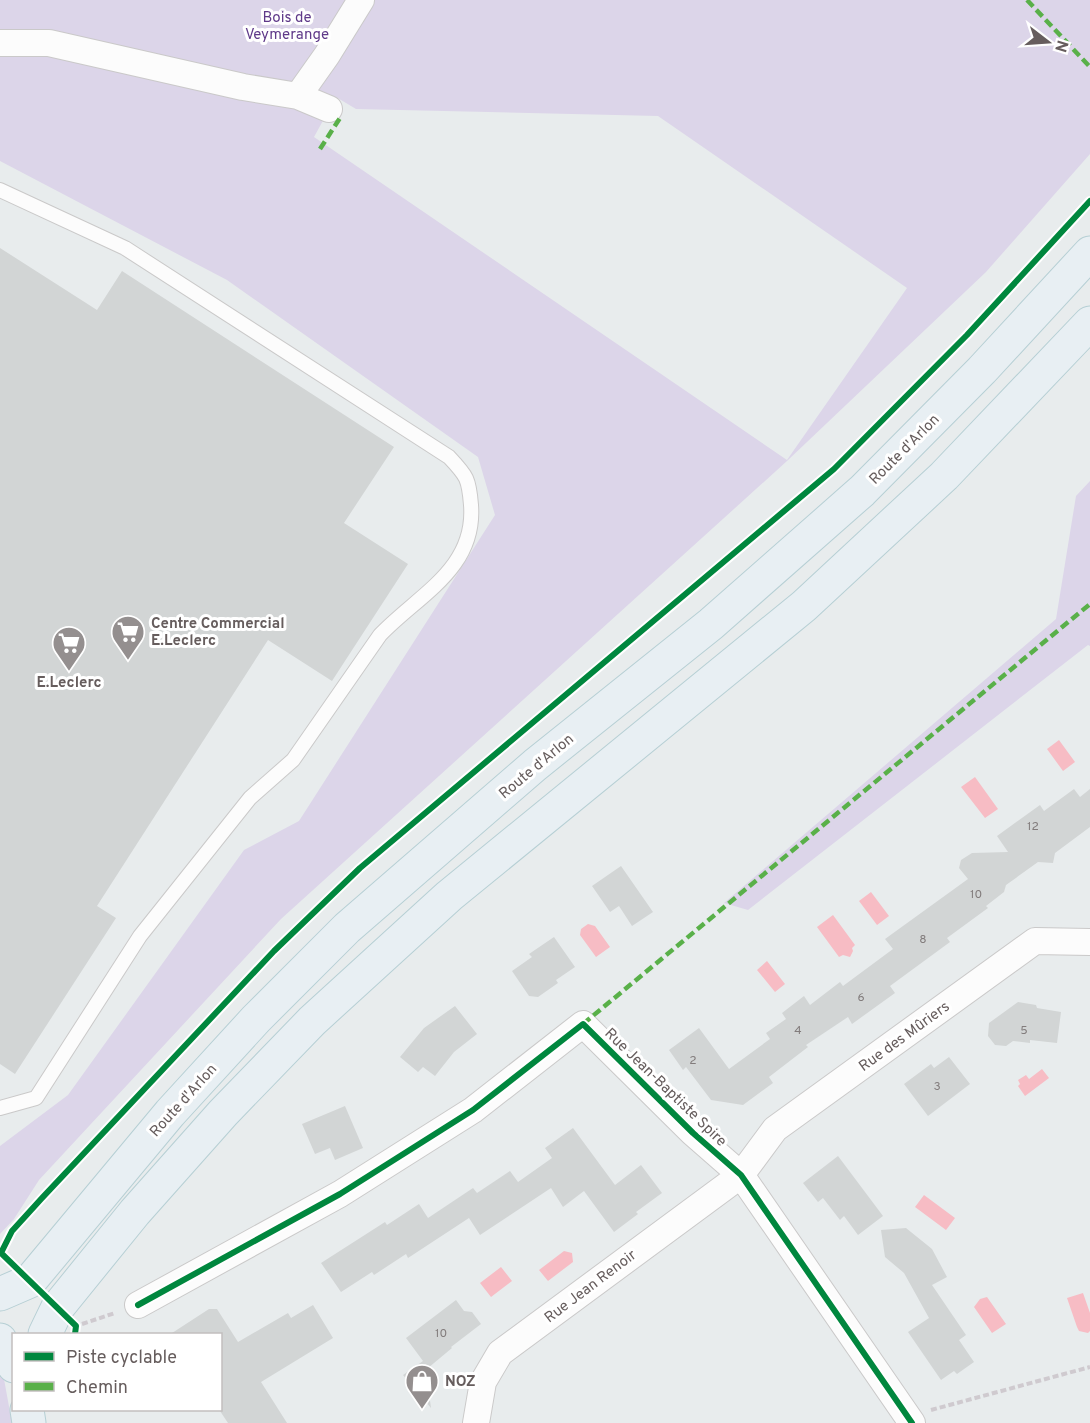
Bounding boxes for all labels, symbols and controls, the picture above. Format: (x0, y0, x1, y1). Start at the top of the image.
park label: Bois de Veymerange (245, 9, 329, 45)
north arrow (1018, 12, 1078, 72)
text: N (1049, 37, 1072, 54)
street label: Route d'Arlon (866, 411, 944, 489)
supermarket icon: Centre Commercial E.Leclerc (110, 614, 146, 661)
place label: Centre Commercial E.Leclerc (151, 615, 285, 651)
supermarket icon: E.Leclerc (51, 625, 87, 672)
place label: E.Leclerc (37, 674, 102, 693)
street label: Route d'Arlon (496, 730, 578, 804)
house number: 12 (1027, 819, 1039, 835)
house number: 10 (970, 887, 982, 903)
house number: 8 (919, 932, 927, 948)
house number: 6 (857, 990, 865, 1006)
street label: Rue des Mûriers (856, 998, 954, 1077)
house number: 4 (794, 1023, 802, 1039)
house number: 5 (1020, 1023, 1028, 1039)
street label: Rue Jean-Baptiste Spire (600, 1025, 730, 1151)
house number: 2 (689, 1053, 697, 1069)
street label: Route d'Arlon (146, 1061, 222, 1141)
house number: 3 (933, 1079, 941, 1095)
street label: Rue Jean Renoir (541, 1246, 641, 1328)
house number: 10 (435, 1326, 447, 1342)
legend (12, 1333, 222, 1411)
text: Piste cyclable (66, 1347, 177, 1370)
shop icon: NOZ (404, 1363, 440, 1410)
place label: NOZ (445, 1373, 476, 1392)
text: Chemin (66, 1377, 128, 1400)

